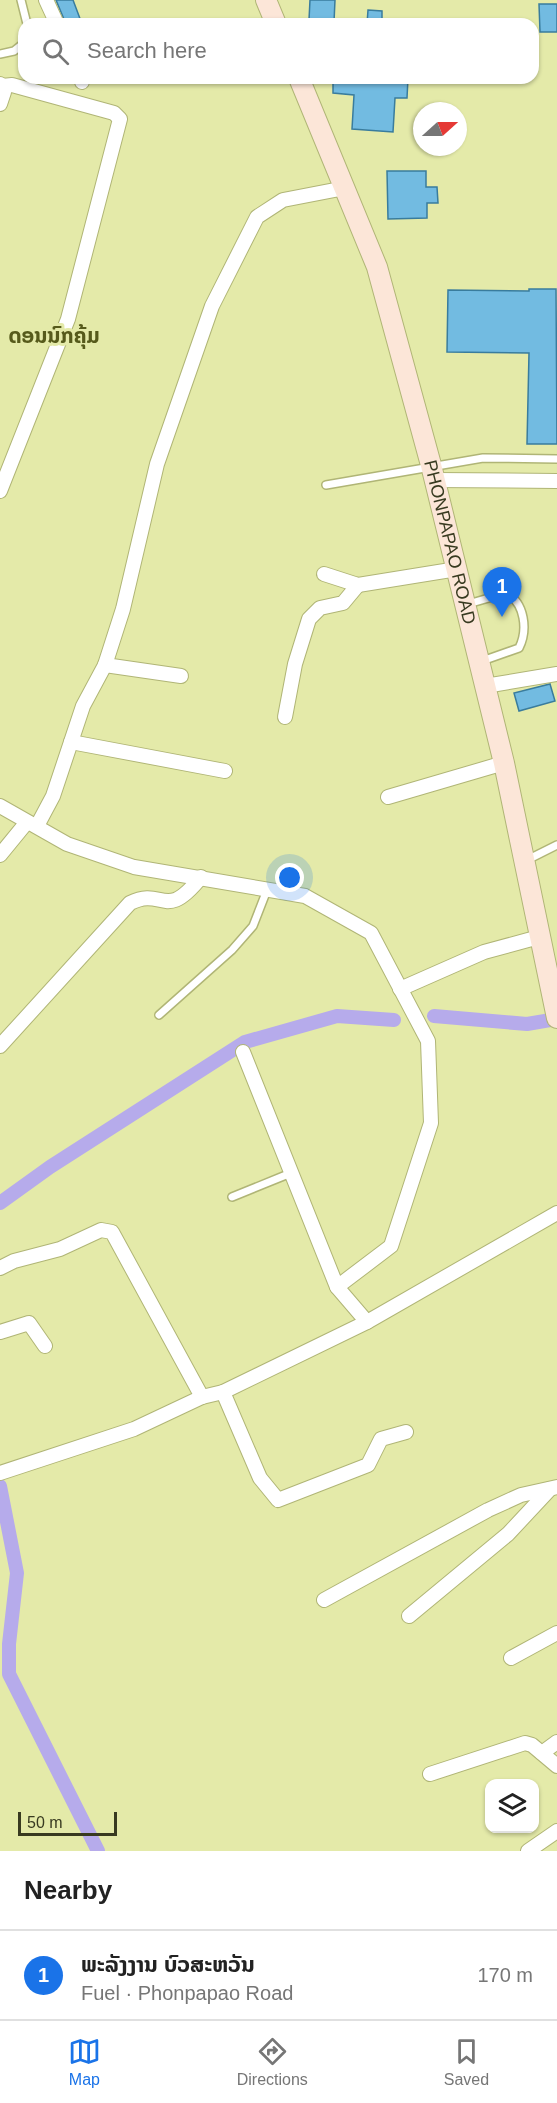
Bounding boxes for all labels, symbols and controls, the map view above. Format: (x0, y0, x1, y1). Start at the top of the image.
search box (18, 18, 539, 84)
icon: search (39, 35, 72, 68)
text: Search here (87, 38, 207, 63)
north arrow (413, 102, 467, 156)
district label: ດອນນົກຄຸ້ມ (8, 324, 100, 349)
street label: PHONPAPAO ROAD (420, 458, 480, 626)
pin: 1 (482, 568, 522, 617)
your location (275, 863, 304, 892)
map controls (485, 1779, 539, 1833)
button: layers (485, 1779, 539, 1833)
scale bar (18, 1809, 117, 1836)
text: 50 m (27, 1814, 63, 1831)
text: Nearby (24, 1875, 112, 1905)
text: ພະລັງງານ ບົວສະຫວັນ (81, 1952, 255, 1977)
text: 1 (38, 1964, 49, 1986)
text: 170 m (477, 1964, 533, 1986)
text: Fuel · Phonpapao Road (81, 1982, 293, 2004)
tab: Map (68, 2035, 101, 2089)
tab: Directions (237, 2035, 308, 2089)
tab: Saved (444, 2035, 489, 2089)

